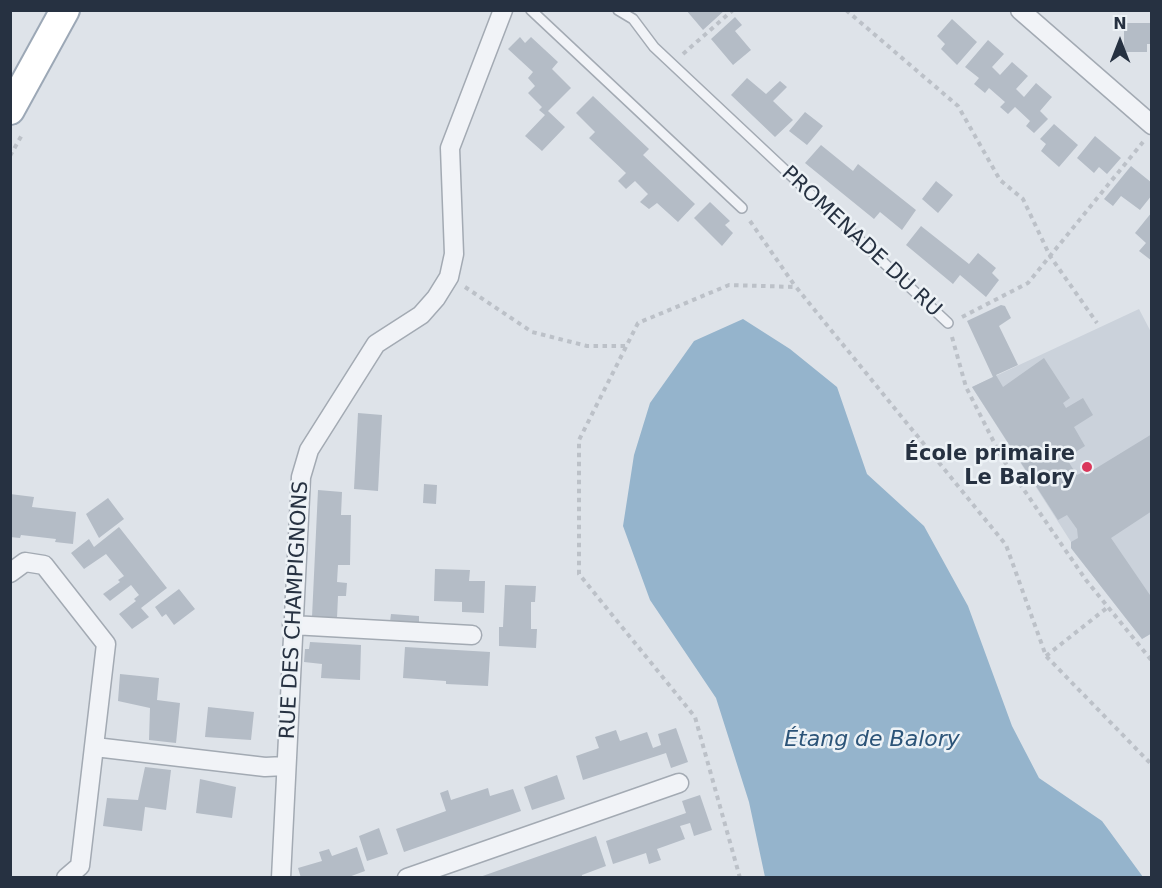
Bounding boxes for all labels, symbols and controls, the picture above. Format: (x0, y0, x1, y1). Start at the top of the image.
north arrow (1090, 12, 1150, 72)
text: N (1113, 14, 1127, 33)
street label: PROMENADE DU RU (776, 161, 946, 323)
place label: École primaire Le Balory (905, 442, 1075, 492)
marker: École primaire Le Balory (1080, 460, 1094, 474)
street label: RUE DES CHAMPIGNONS (276, 480, 314, 740)
water label: Étang de Balory (784, 727, 960, 753)

